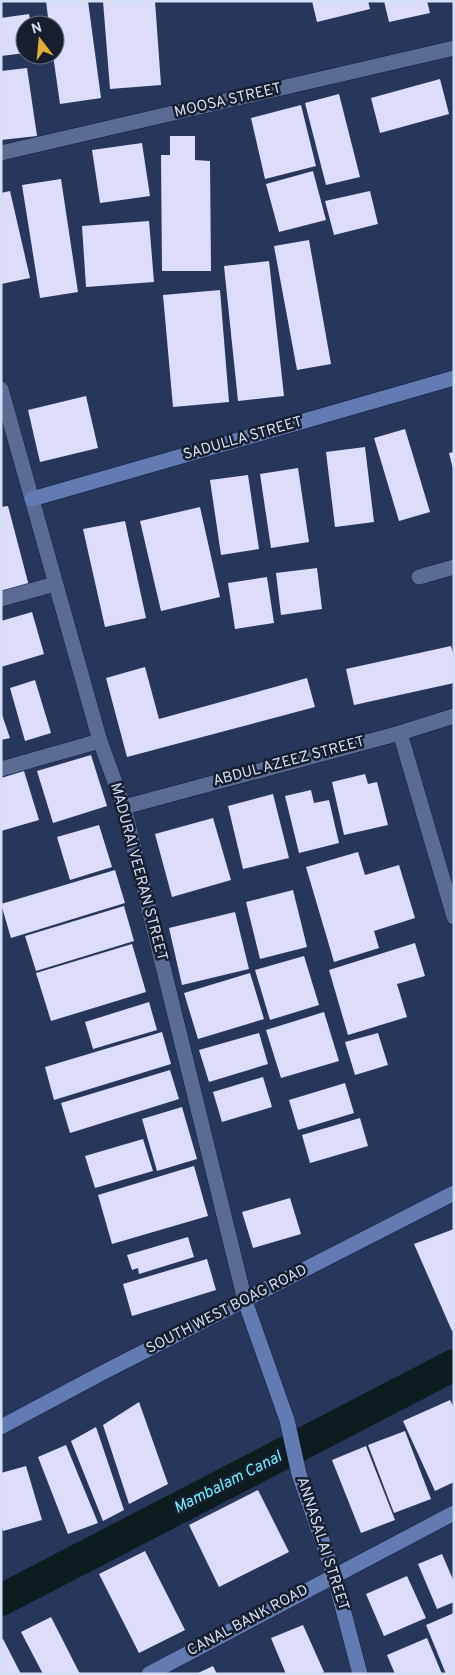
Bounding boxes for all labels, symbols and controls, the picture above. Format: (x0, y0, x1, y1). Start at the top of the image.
north arrow (15, 15, 65, 65)
text: N (30, 19, 44, 39)
street label: MOOSA STREET (173, 79, 283, 123)
street label: SADULLA STREET (181, 413, 305, 465)
street label: ABDUL AZEEZ STREET (211, 733, 367, 791)
street label: MADURAI VEERAN STREET (105, 781, 171, 963)
street label: SOUTH WEST BOAG ROAD (143, 1261, 311, 1359)
water label: Mambalam Canal (171, 1447, 286, 1519)
street label: ANNASALAI STREET (291, 1475, 353, 1613)
street label: CANAL BANK ROAD (184, 1581, 312, 1661)

